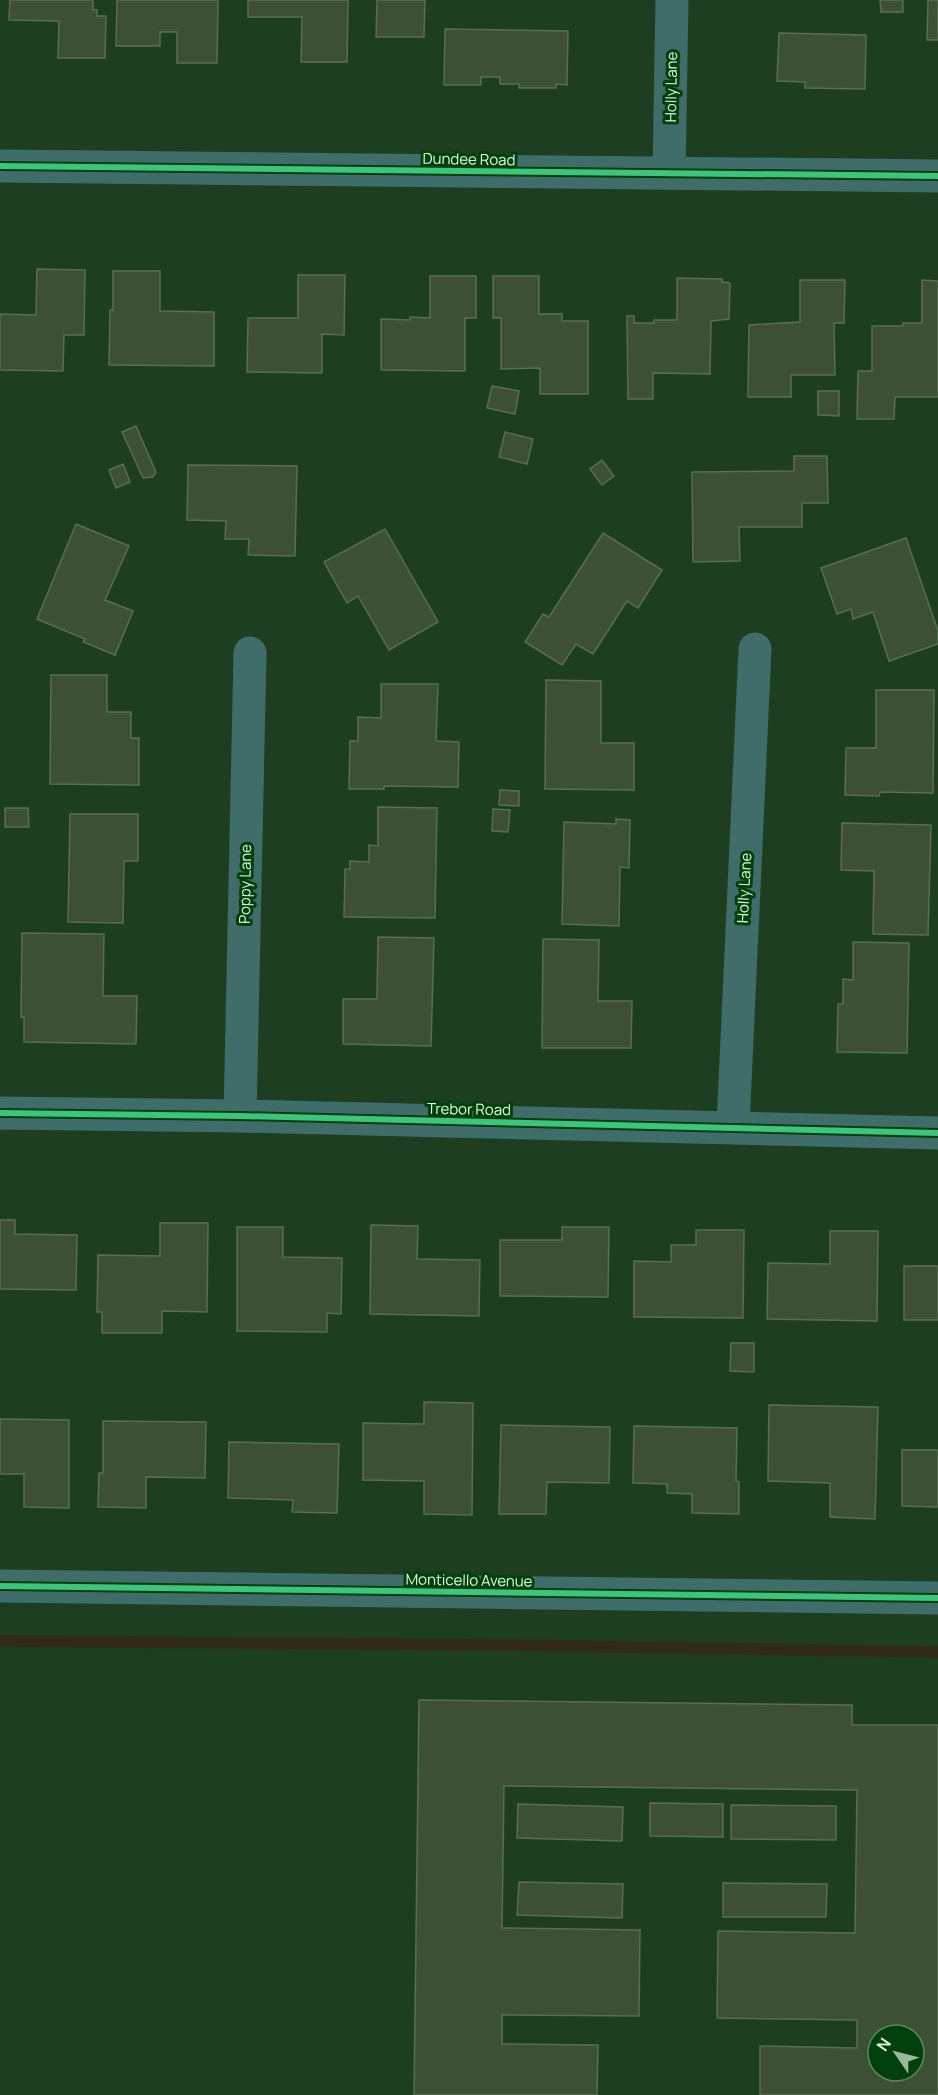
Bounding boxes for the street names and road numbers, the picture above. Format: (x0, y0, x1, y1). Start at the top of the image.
street label: Holly Lane (660, 51, 682, 123)
street label: Dundee Road (422, 148, 516, 170)
street label: Poppy Lane (234, 844, 256, 924)
street label: Holly Lane (732, 852, 756, 924)
street label: Trebor Road (427, 1098, 511, 1120)
street label: Monticello Avenue (405, 1568, 533, 1592)

